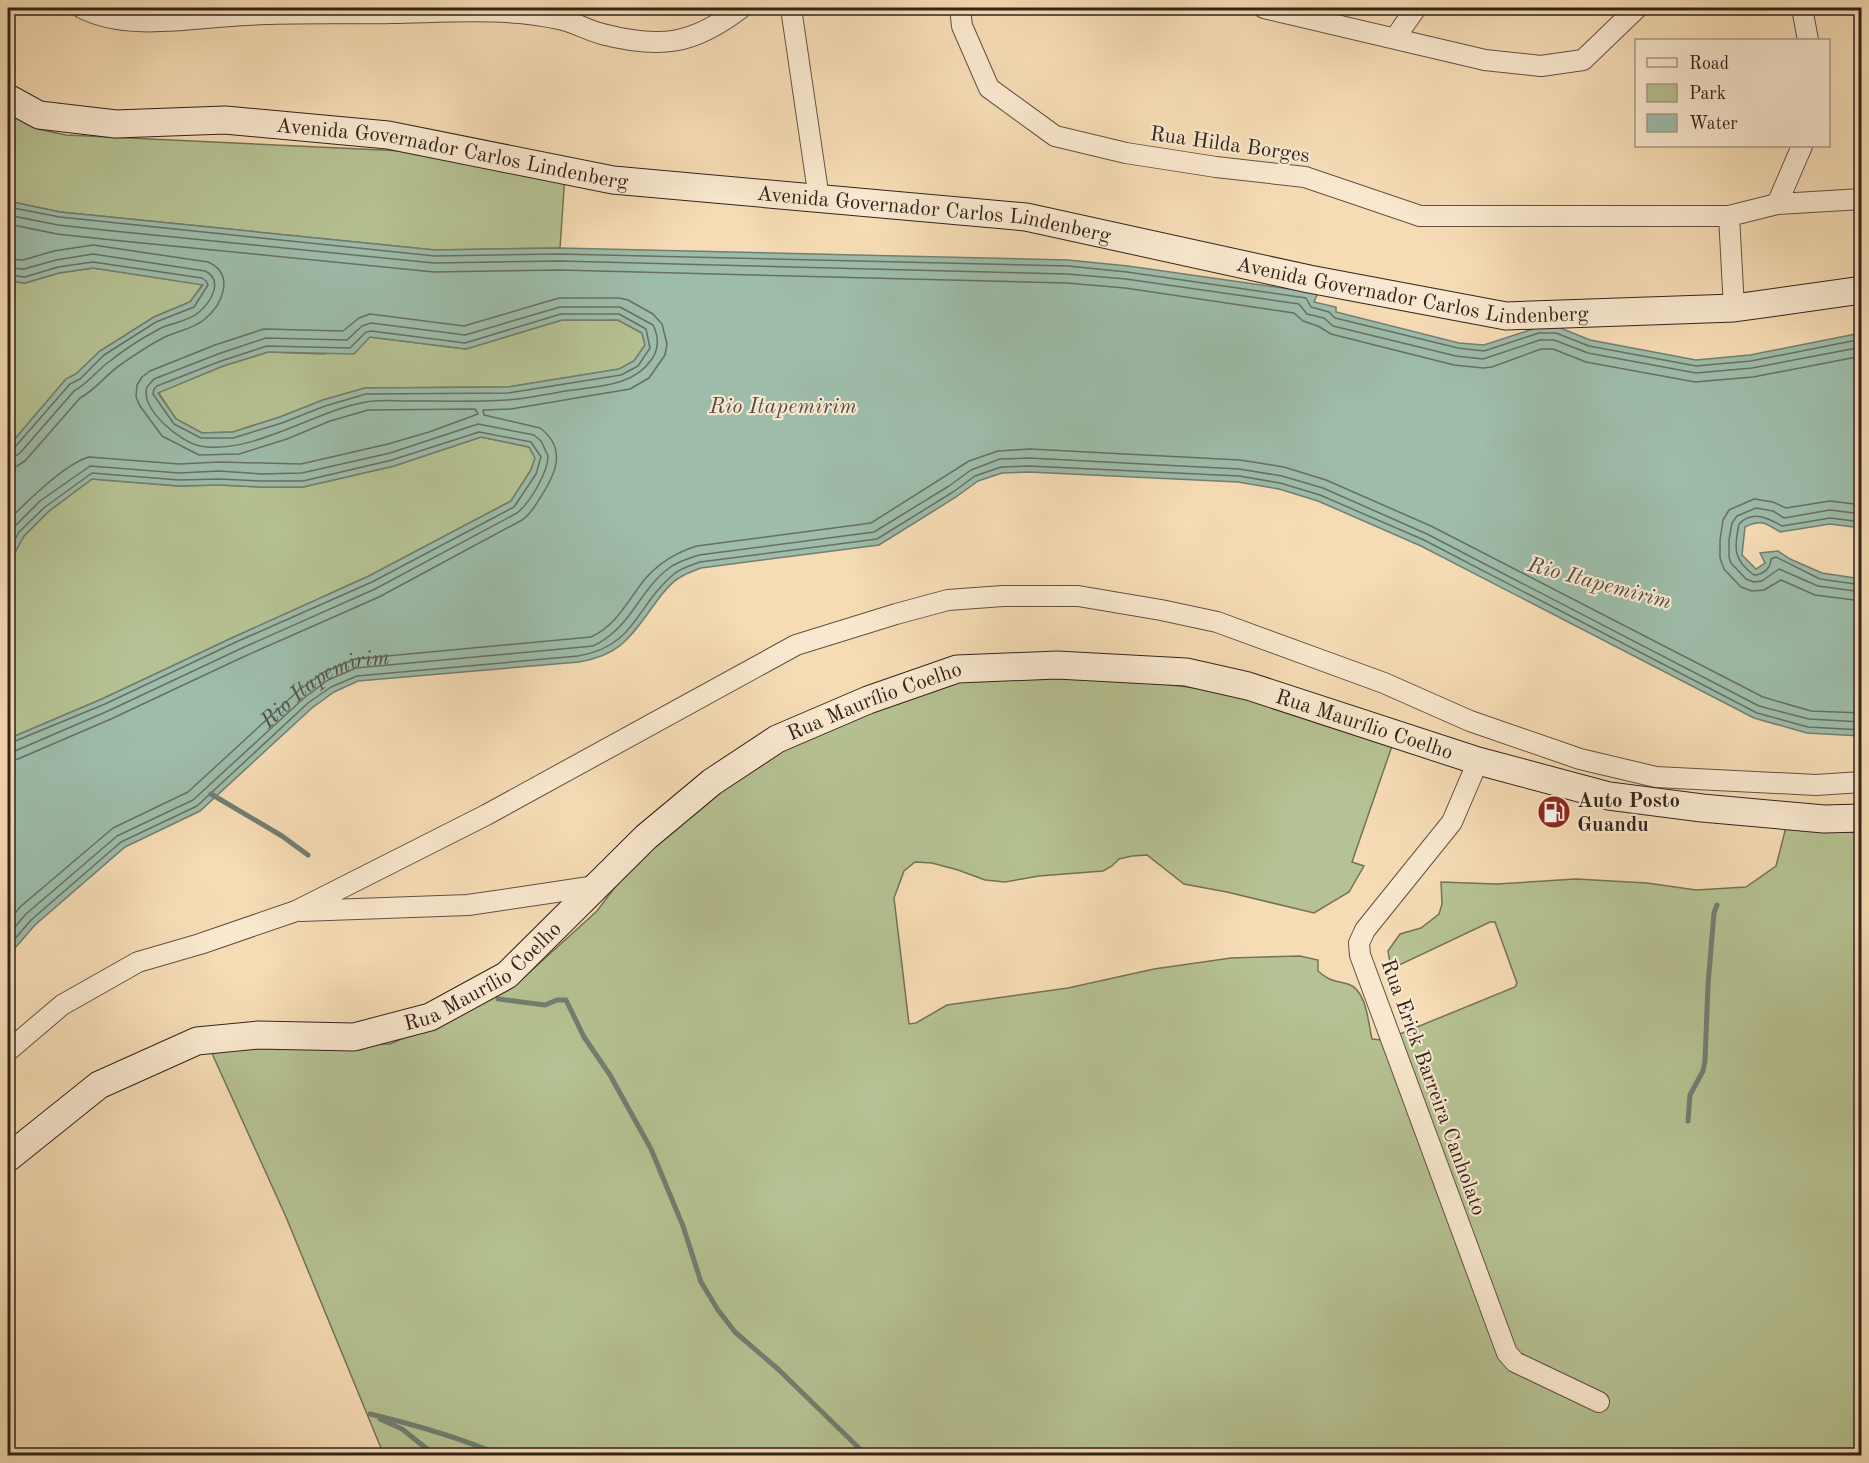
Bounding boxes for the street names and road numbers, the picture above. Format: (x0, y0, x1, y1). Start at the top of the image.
street label: Avenida Governador Carlos Lindenberg (275, 116, 630, 193)
street label: Rua Hilda Borges (1148, 124, 1311, 167)
street label: Avenida Governador Carlos Lindenberg (756, 184, 1113, 247)
street label: Avenida Governador Carlos Lindenberg (1234, 254, 1590, 328)
street label: Rua Maurílio Coelho (784, 659, 965, 745)
street label: Rua Maurílio Coelho (1273, 687, 1455, 764)
street label: Rua Maurílio Coelho (402, 919, 566, 1035)
street label: Rua Erick Barreira Canholato (1376, 957, 1489, 1218)

